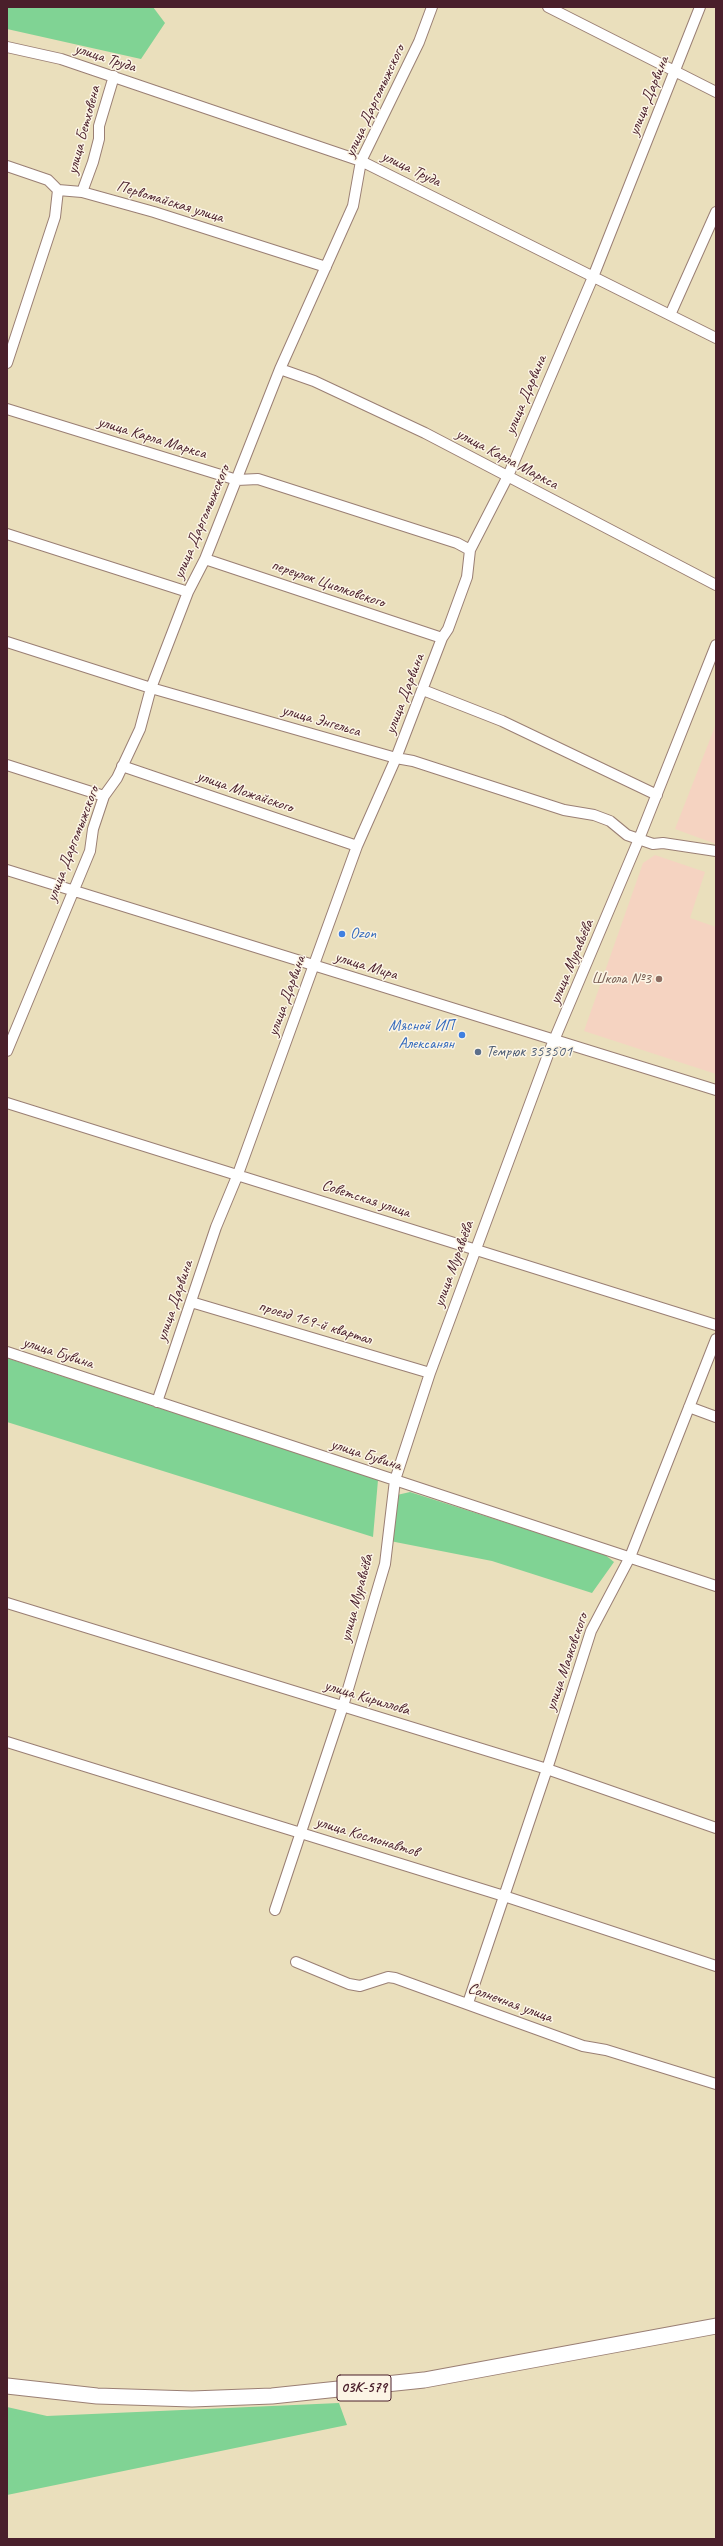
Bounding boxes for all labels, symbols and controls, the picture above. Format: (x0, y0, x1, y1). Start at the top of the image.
street label: улица Труда (72, 39, 138, 77)
street label: улица Даргомыжского (341, 42, 409, 160)
street label: улица Дарвина (624, 53, 674, 139)
street label: улица Бетховена (63, 84, 105, 176)
street label: улица Труда (378, 147, 444, 191)
street label: Первомайская улица (114, 177, 226, 227)
street label: улица Дарвина (501, 353, 551, 437)
street label: улица Карла Маркса (95, 412, 209, 464)
street label: улица Карла Маркса (453, 424, 561, 494)
street label: улица Даргомыжского (169, 462, 235, 582)
street label: переулок Циолковского (269, 556, 387, 612)
street label: улица Дарвина (381, 651, 429, 737)
street label: улица Энгельса (279, 701, 363, 741)
street label: улица Можайского (194, 767, 296, 817)
street label: улица Даргомыжского (42, 784, 104, 904)
street label: улица Муравьёва (546, 917, 598, 1007)
place label: Ozon (350, 924, 376, 944)
marker: Ozon (337, 929, 347, 939)
street label: улица Мира (332, 947, 400, 985)
street label: улица Дарвина (264, 953, 310, 1039)
place label: Школа №3 (591, 969, 651, 989)
marker: Школа №3 (654, 974, 664, 984)
place label: Мясной ИП Алексанян (389, 1016, 454, 1054)
marker: Мясной ИП Алексанян (457, 1030, 467, 1040)
place label: Темрюк 353501 (486, 1042, 572, 1062)
marker: Темрюк 353501 (473, 1047, 483, 1057)
street label: Советская улица (319, 1176, 413, 1222)
street label: улица Муравьёва (430, 1218, 478, 1310)
street label: улица Дарвина (152, 1258, 198, 1344)
street label: проезд 169-й квартал (256, 1297, 374, 1349)
street label: улица Бувина (20, 1333, 96, 1373)
street label: улица Бувина (328, 1435, 404, 1475)
street label: улица Муравьёва (336, 1552, 378, 1644)
street label: улица Маяковского (541, 1611, 593, 1713)
street label: улица Кириллова (322, 1676, 412, 1720)
street label: улица Космонавтов (313, 1812, 421, 1862)
street label: Солнечная улица (465, 1979, 555, 2027)
road number: 03К-579 (337, 2375, 391, 2401)

